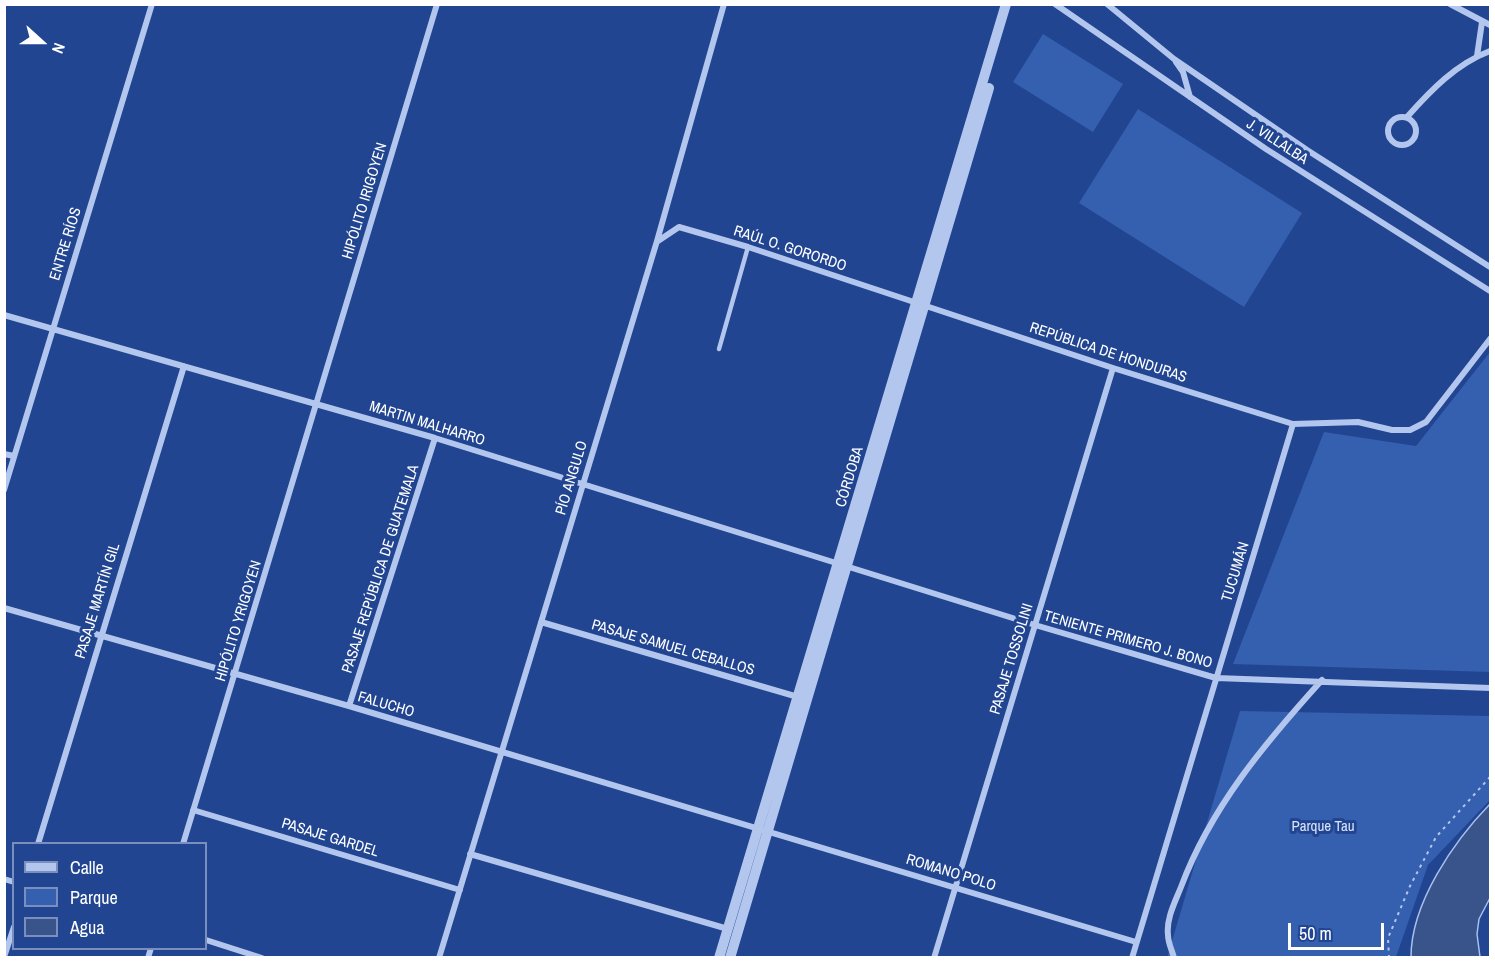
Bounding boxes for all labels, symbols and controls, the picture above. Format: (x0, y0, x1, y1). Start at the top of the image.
north arrow (12, 12, 72, 72)
text: N (47, 40, 71, 57)
street label: J. VILLALBA (1243, 115, 1311, 169)
street label: HIPÓLITO IRIGOYEN (339, 141, 391, 261)
street label: ENTRE RÍOS (46, 205, 86, 283)
street label: RAÚL O. GORORDO (731, 222, 849, 276)
street label: REPÚBLICA DE HONDURAS (1027, 319, 1189, 387)
street label: MARTIN MALHARRO (367, 398, 487, 450)
street label: PÍO ANGULO (552, 439, 592, 517)
street label: CÓRDOBA (832, 445, 868, 509)
street label: PASAJE REPÚBLICA DE GUATEMALA (339, 462, 423, 676)
street label: TUCUMÁN (1218, 540, 1254, 604)
street label: PASAJE MARTÍN GIL (72, 541, 124, 661)
street label: HIPÓLITO YRIGOYEN (212, 558, 266, 684)
street label: PASAJE TOSSOLINI (987, 601, 1037, 717)
street label: TENIENTE PRIMERO J. BONO (1042, 607, 1214, 673)
street label: PASAJE SAMUEL CEBALLOS (589, 616, 757, 680)
street label: FALUCHO (356, 688, 416, 722)
street label: PASAJE GARDEL (279, 815, 381, 861)
park label: Parque Tau (1291, 818, 1355, 836)
legend (12, 842, 207, 950)
street label: ROMANO POLO (904, 851, 998, 895)
text: Calle (70, 855, 104, 880)
text: Parque (70, 885, 118, 910)
scale bar (1291, 911, 1387, 949)
text: Agua (70, 915, 104, 940)
text: 50 m (1299, 921, 1332, 946)

